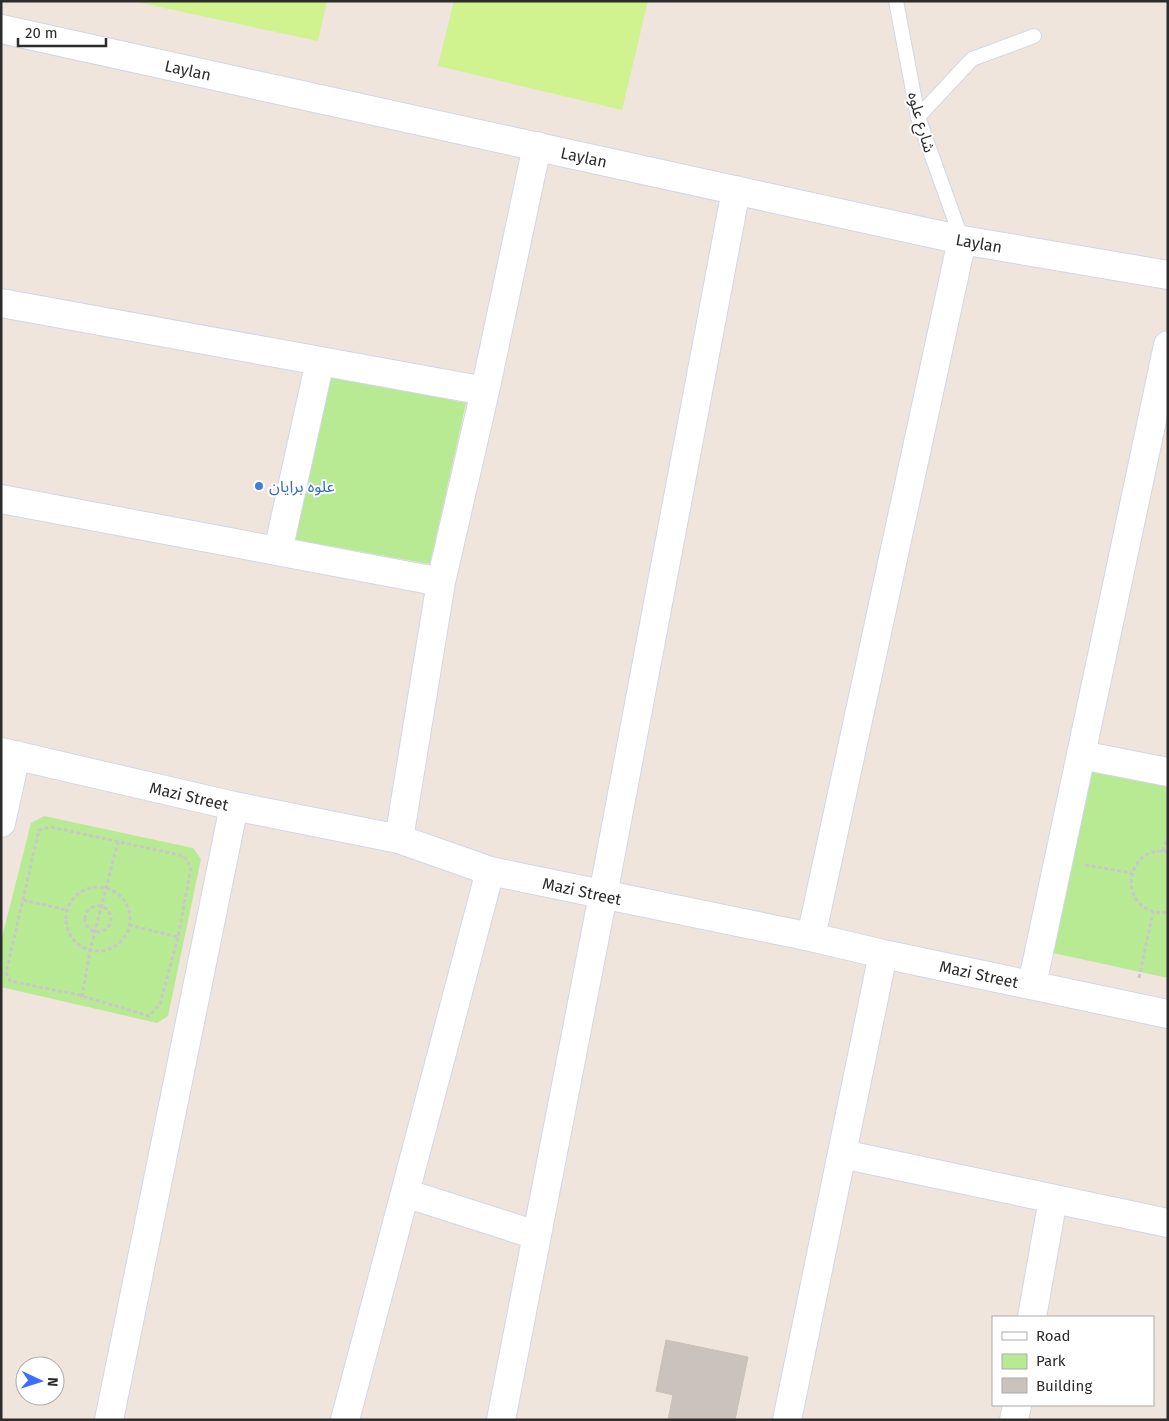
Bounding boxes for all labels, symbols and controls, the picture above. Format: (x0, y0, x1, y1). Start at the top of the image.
scale bar (18, 15, 105, 47)
text: 20 m (25, 24, 58, 42)
street label: Laylan (163, 56, 213, 85)
street label: شارع علوه (901, 90, 939, 156)
street label: Laylan (559, 143, 609, 172)
street label: Laylan (954, 230, 1004, 257)
place label: علوه برايان (269, 477, 335, 496)
marker: علوه برايان (253, 480, 265, 492)
street label: Mazi Street (148, 778, 230, 815)
street label: Mazi Street (541, 874, 623, 909)
street label: Mazi Street (938, 957, 1020, 992)
legend (992, 1316, 1154, 1406)
text: Road (1036, 1327, 1071, 1345)
text: Park (1036, 1352, 1066, 1370)
north arrow (15, 1356, 65, 1406)
text: N (44, 1377, 61, 1387)
text: Building (1036, 1377, 1092, 1395)

